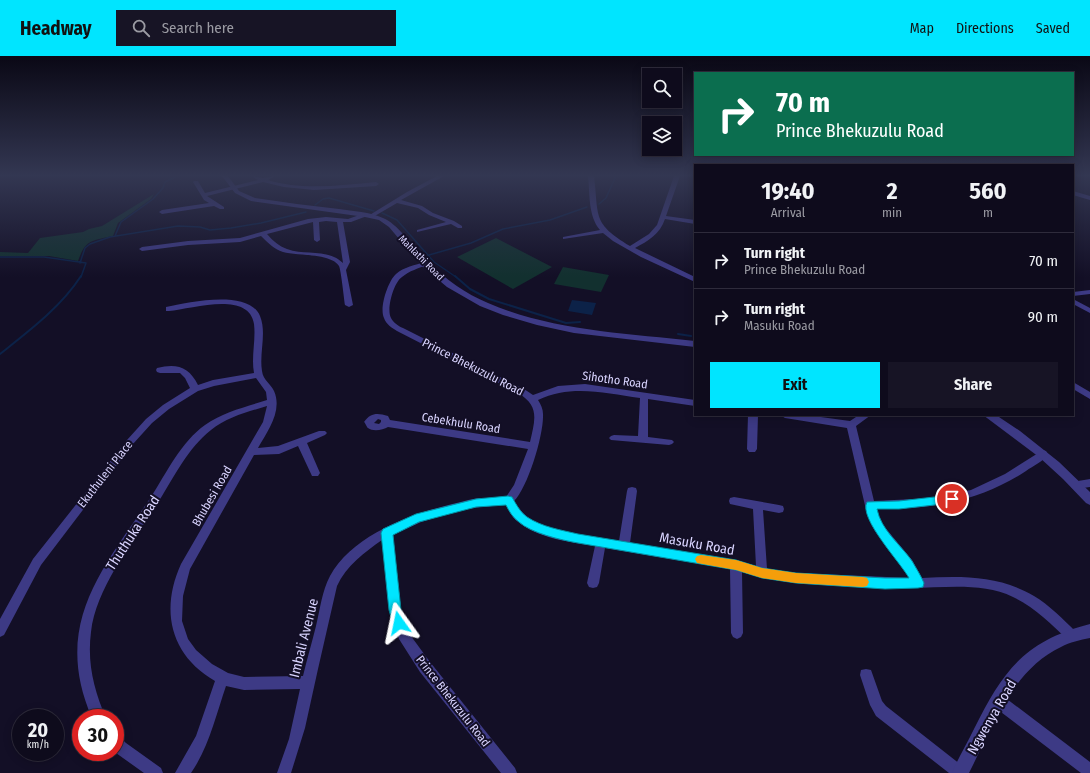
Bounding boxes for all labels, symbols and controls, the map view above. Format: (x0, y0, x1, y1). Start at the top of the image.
search box (116, 10, 396, 46)
text: Headway (20, 17, 92, 40)
icon: search (130, 17, 152, 39)
text: Search here (162, 19, 234, 37)
text: Map (910, 20, 934, 37)
text: Directions (956, 20, 1014, 37)
text: Saved (1036, 20, 1070, 37)
map controls (642, 68, 682, 156)
button: search (642, 68, 682, 108)
text: 70 m (776, 86, 830, 119)
icon: right (710, 88, 762, 140)
button: layers (642, 116, 682, 156)
text: Prince Bhekuzulu Road (776, 120, 944, 142)
text: 19:40 (761, 177, 815, 205)
text: 2 (886, 177, 898, 205)
text: 560 (969, 177, 1007, 205)
text: Arrival (771, 205, 805, 220)
text: min (882, 205, 902, 220)
text: m (983, 205, 993, 220)
street label: Mahlathi Road (396, 233, 446, 283)
text: Turn right (744, 244, 805, 262)
icon: right (710, 250, 732, 272)
text: 70 m (1029, 252, 1058, 270)
text: Prince Bhekuzulu Road (744, 262, 865, 277)
text: Turn right (744, 300, 805, 318)
icon: right (710, 306, 732, 328)
text: 90 m (1028, 308, 1058, 326)
text: Masuku Road (744, 318, 815, 333)
street label: Prince Bhekuzulu Road (420, 335, 526, 399)
button: Exit (710, 362, 880, 408)
button: Share (888, 362, 1058, 408)
street label: Sihotho Road (581, 368, 649, 392)
street label: Cebekhulu Road (421, 410, 501, 436)
street label: Ekuthuleni Place (75, 438, 136, 510)
street label: Bhubesi Road (189, 463, 235, 529)
pin (935, 482, 969, 516)
icon: arrive (941, 488, 963, 510)
street label: Thuthuka Road (102, 492, 164, 574)
street label: Masuku Road (658, 529, 736, 559)
street label: Imbali Avenue (286, 597, 322, 679)
position arrow (378, 602, 420, 644)
street label: Prince Bhekuzulu Road (413, 653, 493, 749)
street label: Ngwenya Road (964, 677, 1020, 757)
speed limit sign: 30 (72, 709, 124, 761)
text: 20 (28, 718, 48, 742)
text: km/h (27, 739, 49, 751)

